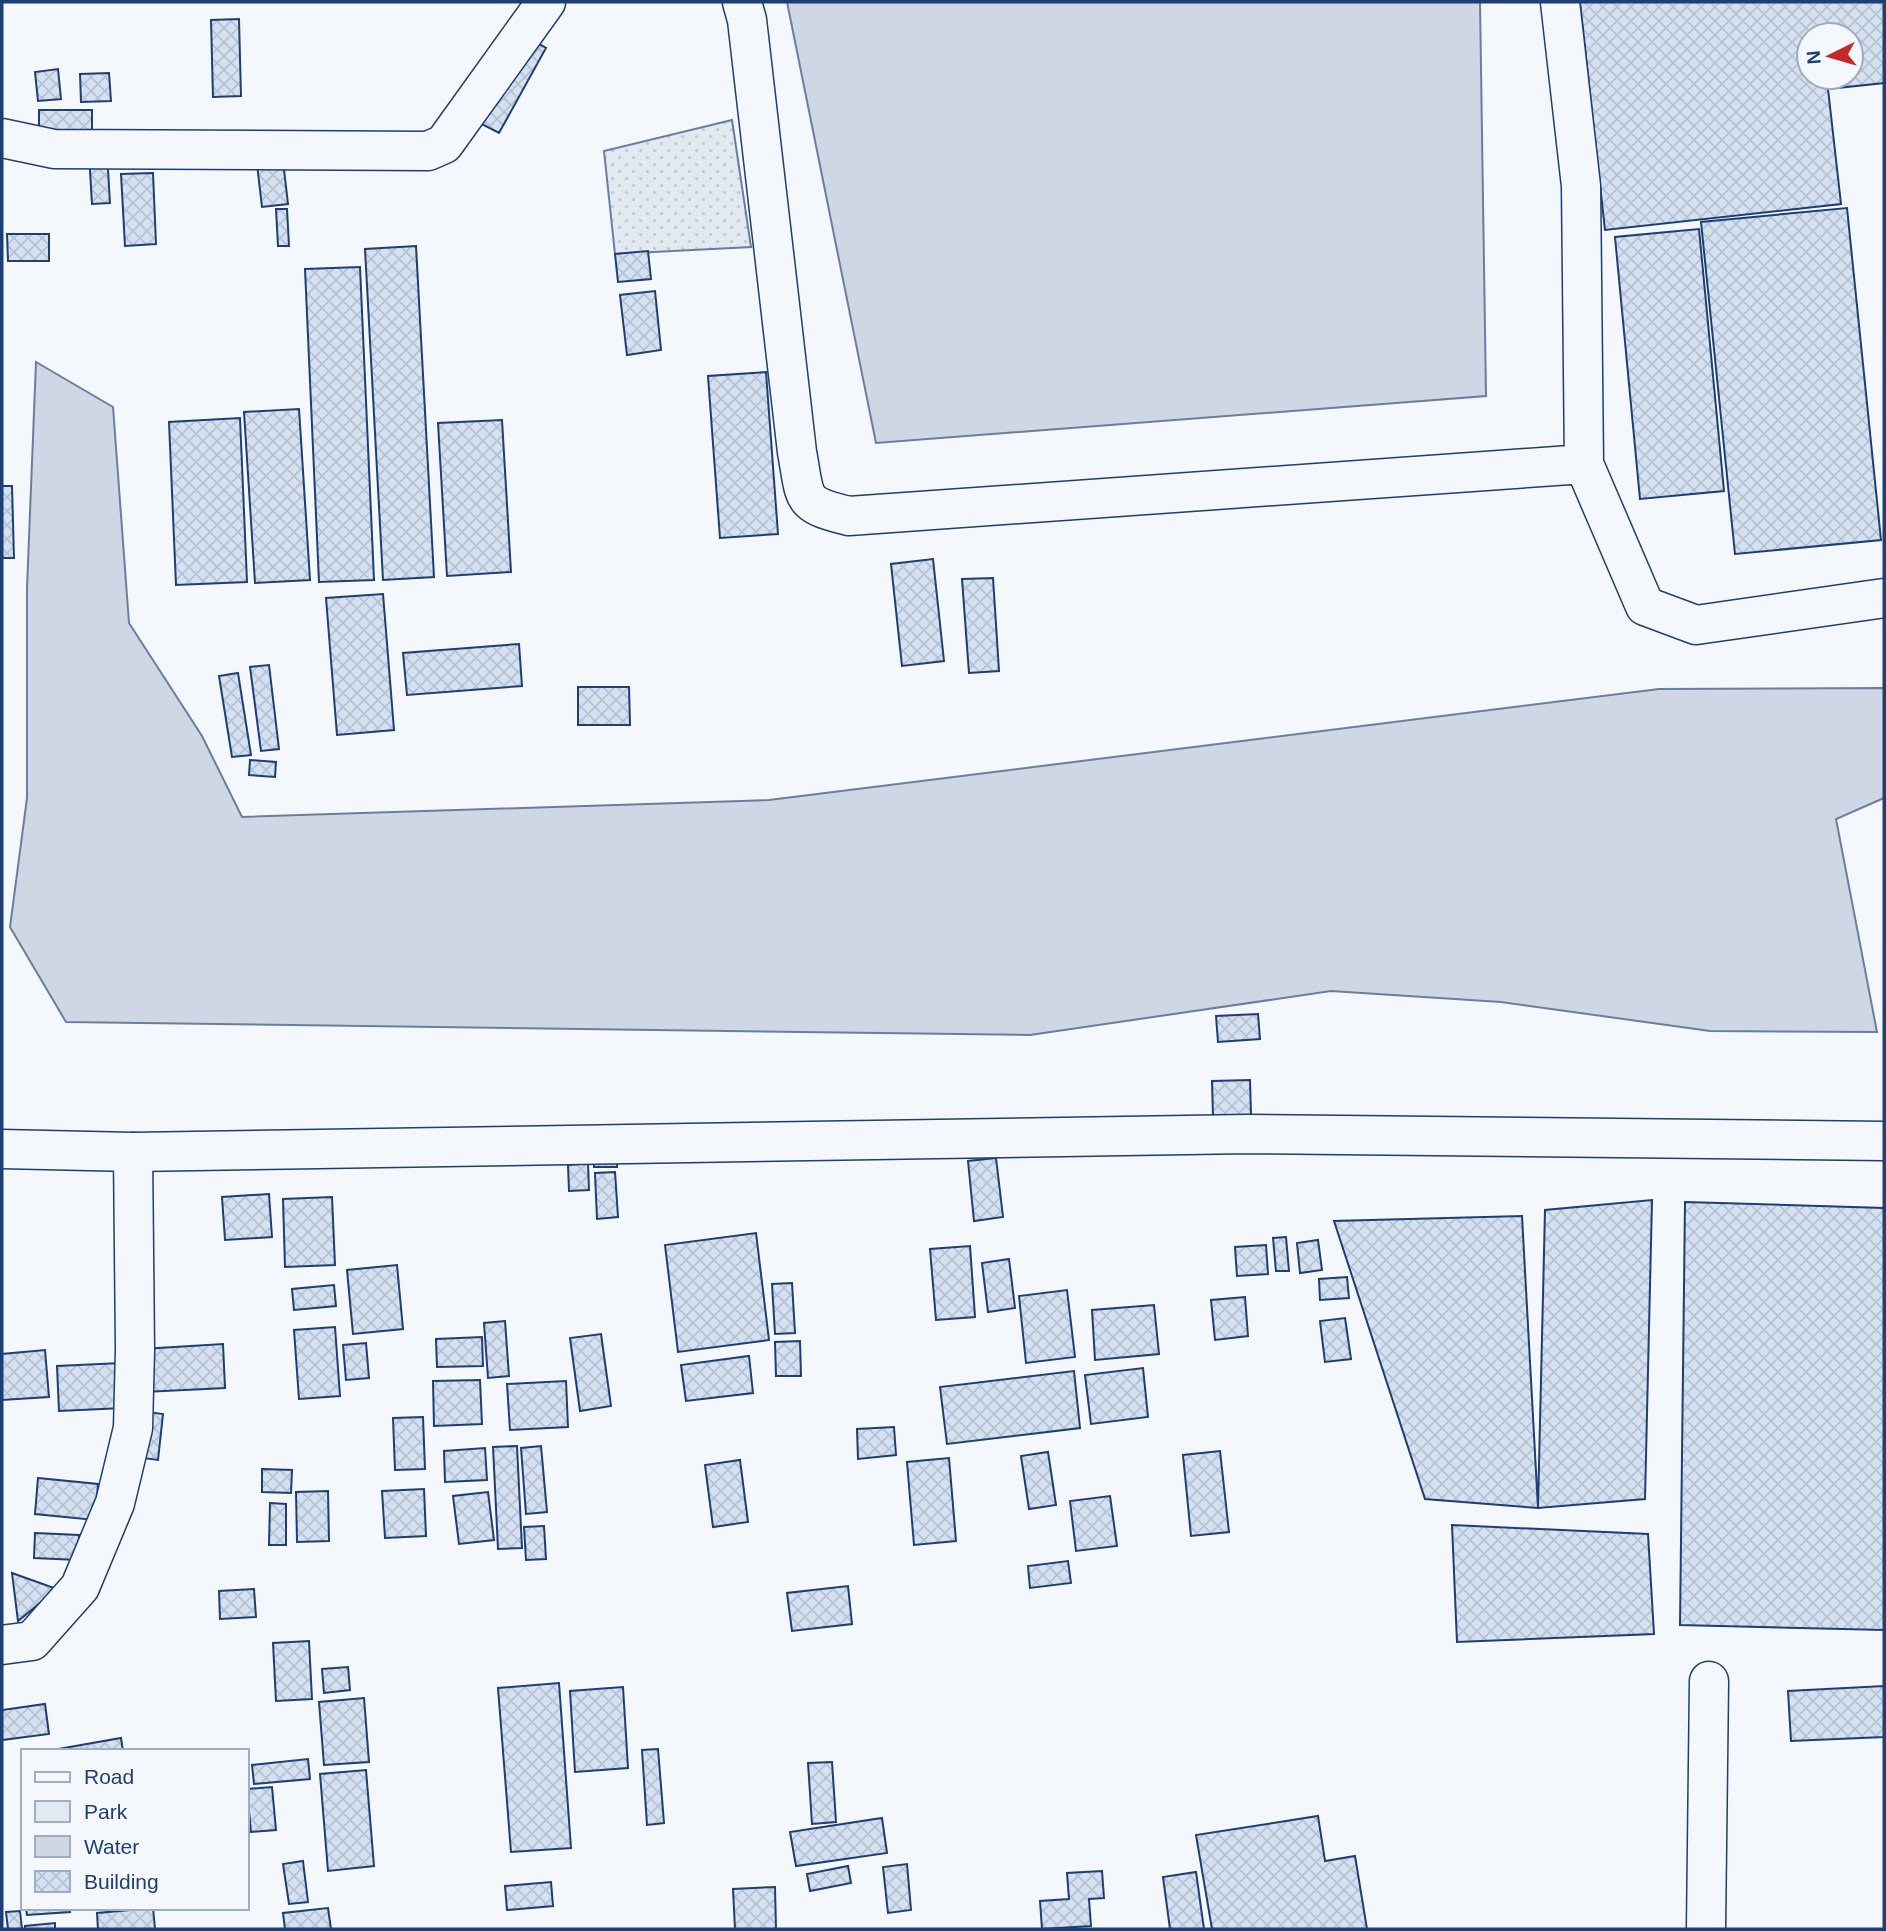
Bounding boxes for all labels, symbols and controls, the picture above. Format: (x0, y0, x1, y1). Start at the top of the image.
north arrow (1795, 21, 1865, 91)
text: N (1803, 50, 1825, 65)
legend (21, 1749, 248, 1910)
text: Road (84, 1765, 134, 1788)
text: Park (84, 1800, 128, 1823)
text: Water (84, 1835, 139, 1858)
text: Building (84, 1870, 159, 1893)

